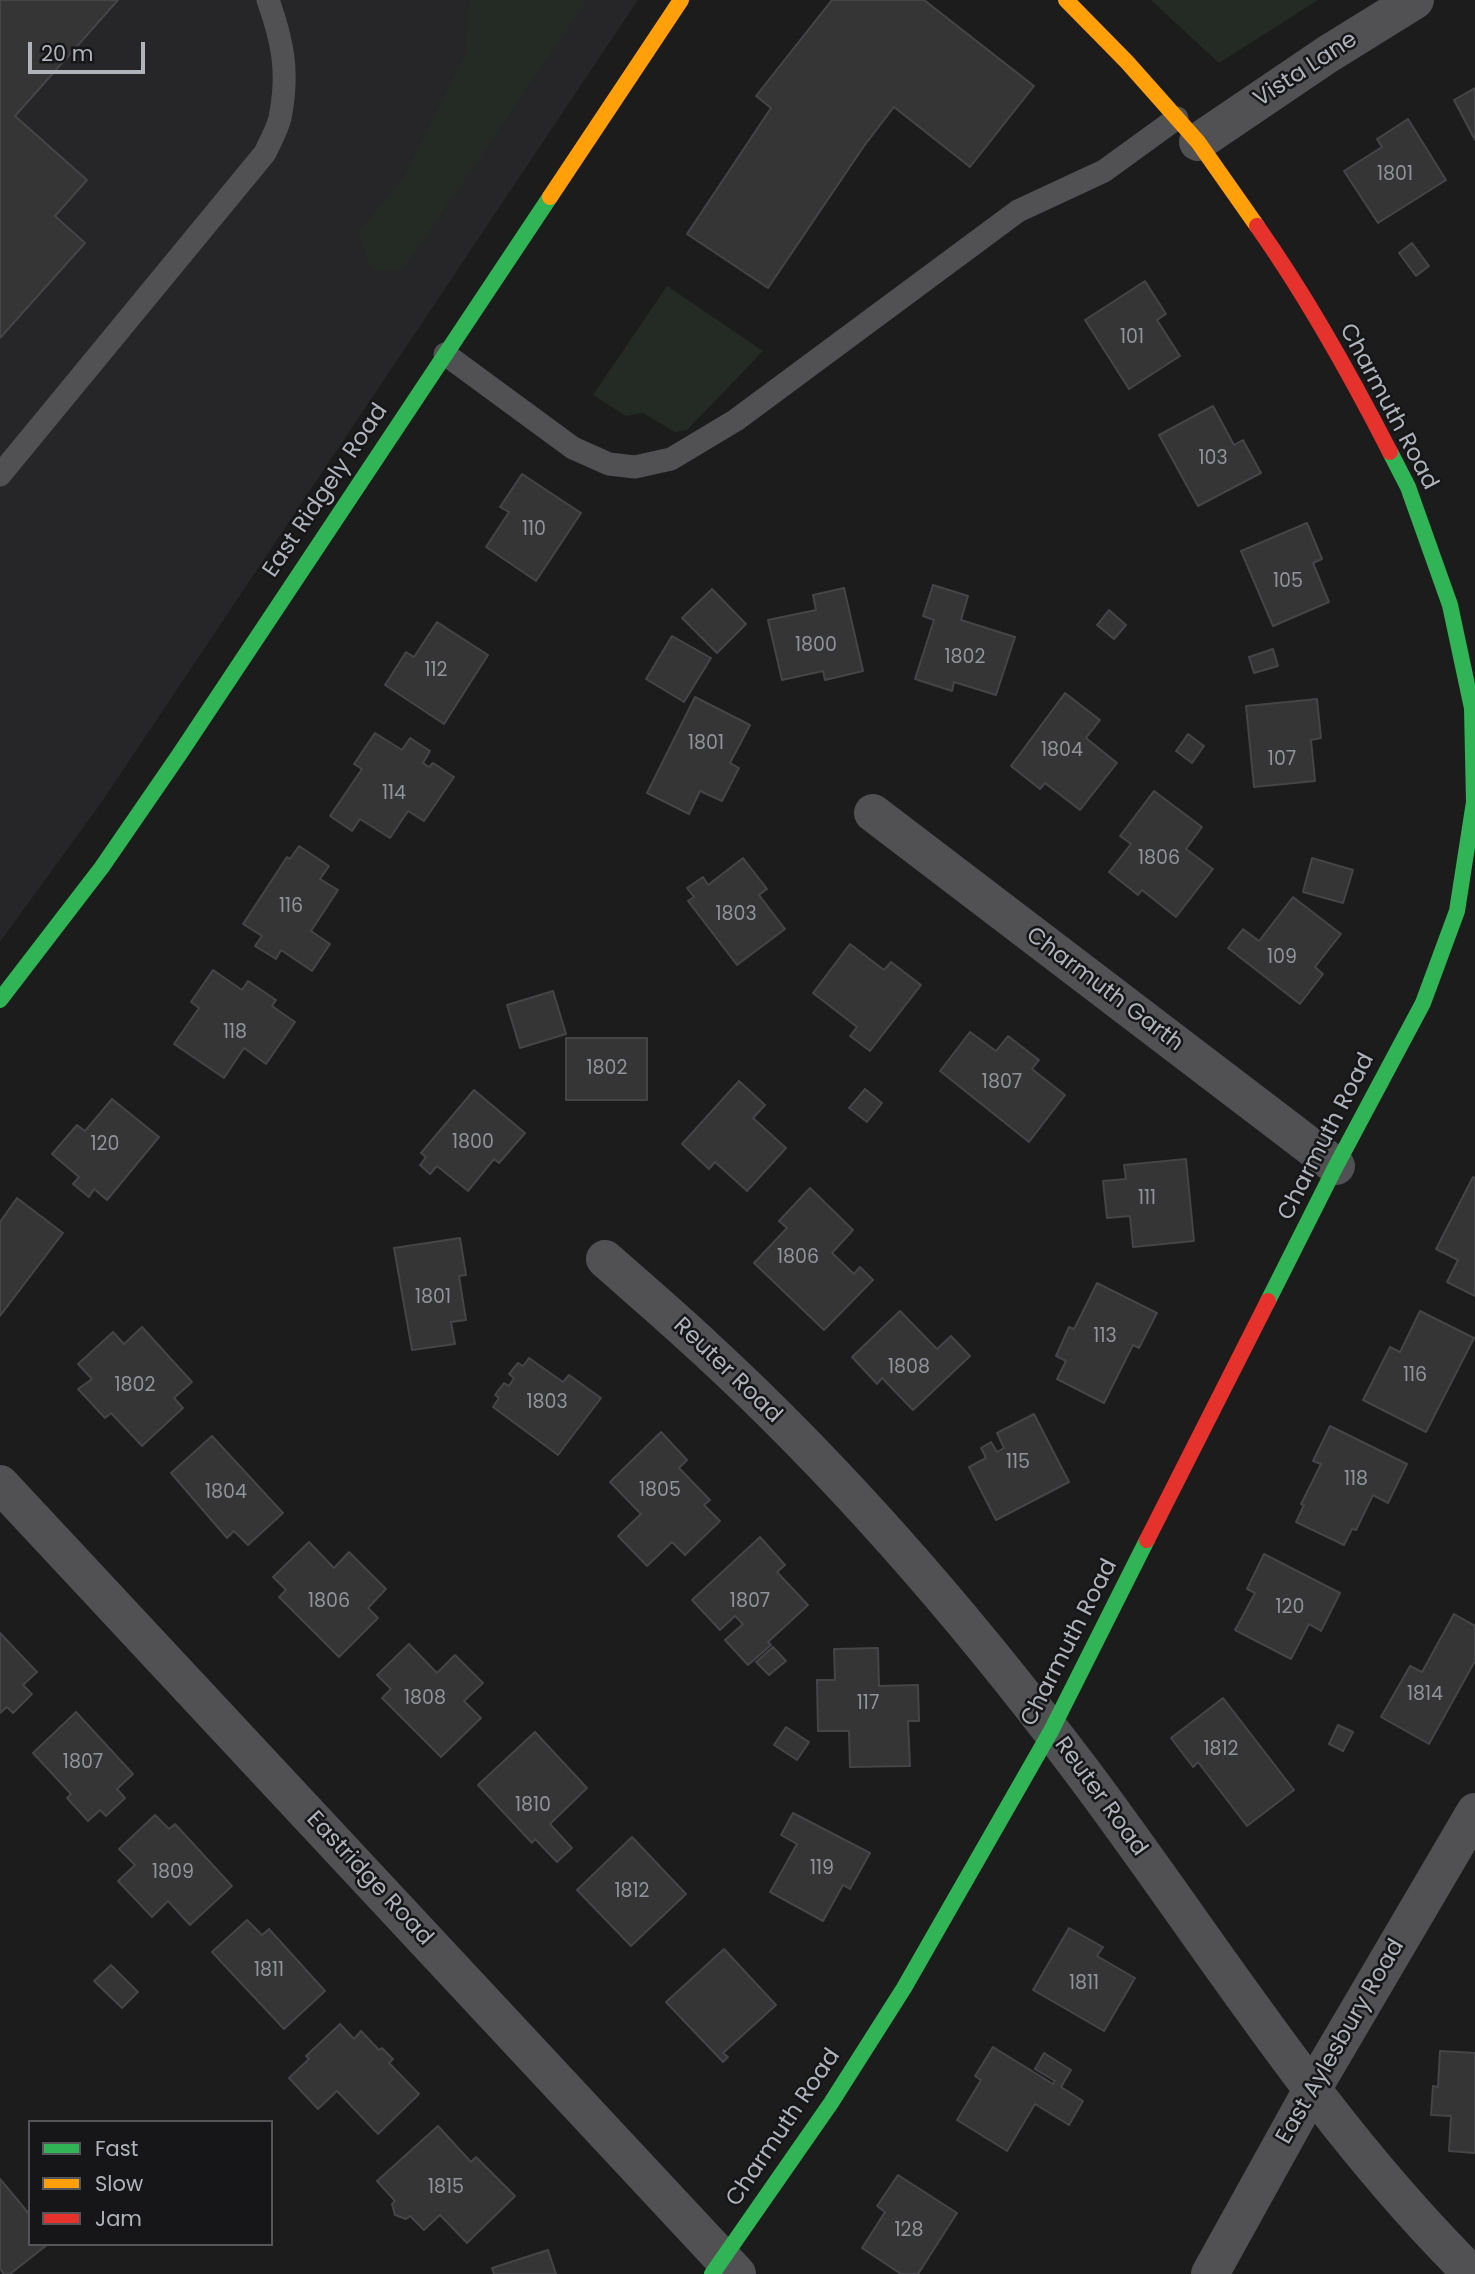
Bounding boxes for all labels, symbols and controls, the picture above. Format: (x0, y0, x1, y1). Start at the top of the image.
street label: Vista Lane (1249, 26, 1363, 114)
scale bar (32, 28, 149, 72)
text: 20 m (41, 39, 94, 68)
house number: 1801 (1377, 164, 1413, 186)
street label: Charmuth Road (1333, 319, 1443, 495)
house number: 101 (1120, 327, 1144, 349)
street label: East Ridgely Road (258, 399, 394, 583)
house number: 103 (1198, 448, 1228, 470)
house number: 110 (522, 519, 546, 541)
house number: 105 (1273, 571, 1303, 593)
house number: 1800 (795, 635, 837, 657)
house number: 1802 (945, 647, 985, 669)
house number: 112 (424, 660, 448, 682)
house number: 1801 (688, 733, 724, 755)
house number: 1804 (1041, 740, 1083, 762)
house number: 107 (1268, 749, 1296, 771)
house number: 114 (382, 783, 406, 805)
house number: 1806 (1138, 848, 1180, 870)
house number: 116 (279, 896, 303, 918)
house number: 1803 (715, 904, 757, 926)
street label: Charmuth Garth (1020, 922, 1188, 1058)
house number: 109 (1267, 947, 1297, 969)
house number: 118 (223, 1022, 247, 1044)
street label: Charmuth Road (1273, 1049, 1381, 1225)
house number: 1802 (587, 1058, 627, 1080)
house number: 1807 (982, 1072, 1022, 1094)
house number: 1800 (452, 1132, 494, 1154)
house number: 120 (91, 1134, 119, 1156)
house number: 111 (1138, 1188, 1156, 1210)
house number: 1806 (777, 1247, 819, 1269)
house number: 1801 (415, 1287, 451, 1309)
street label: Reuter Road (667, 1312, 787, 1430)
house number: 113 (1093, 1326, 1117, 1348)
house number: 1808 (888, 1357, 930, 1379)
house number: 116 (1403, 1365, 1427, 1387)
house number: 1802 (115, 1375, 155, 1397)
house number: 1803 (526, 1392, 568, 1414)
house number: 115 (1006, 1452, 1030, 1474)
house number: 118 (1344, 1469, 1368, 1491)
house number: 1805 (639, 1480, 681, 1502)
house number: 1804 (205, 1482, 247, 1504)
street label: Charmuth Road (1016, 1555, 1124, 1731)
house number: 1806 (308, 1591, 350, 1613)
house number: 1807 (730, 1591, 770, 1613)
house number: 120 (1276, 1597, 1304, 1619)
house number: 1814 (1407, 1684, 1443, 1706)
house number: 1808 (404, 1688, 446, 1710)
house number: 117 (857, 1693, 879, 1715)
street label: Reuter Road (1048, 1732, 1152, 1862)
house number: 1812 (1203, 1739, 1239, 1761)
house number: 1807 (63, 1752, 103, 1774)
house number: 1810 (515, 1795, 551, 1817)
street label: Eastridge Road (300, 1806, 438, 1952)
house number: 119 (810, 1858, 834, 1880)
house number: 1809 (152, 1862, 194, 1884)
house number: 1812 (614, 1881, 650, 1903)
street label: East Aylesbury Road (1271, 1935, 1411, 2149)
house number: 1811 (254, 1960, 284, 1982)
house number: 1811 (1069, 1973, 1099, 1995)
street label: Charmuth Road (721, 2044, 847, 2212)
legend (28, 2120, 273, 2246)
text: Fast (95, 2134, 138, 2163)
text: Slow (95, 2169, 143, 2198)
house number: 1815 (428, 2177, 464, 2199)
text: Jam (95, 2204, 142, 2233)
house number: 128 (895, 2220, 923, 2242)

